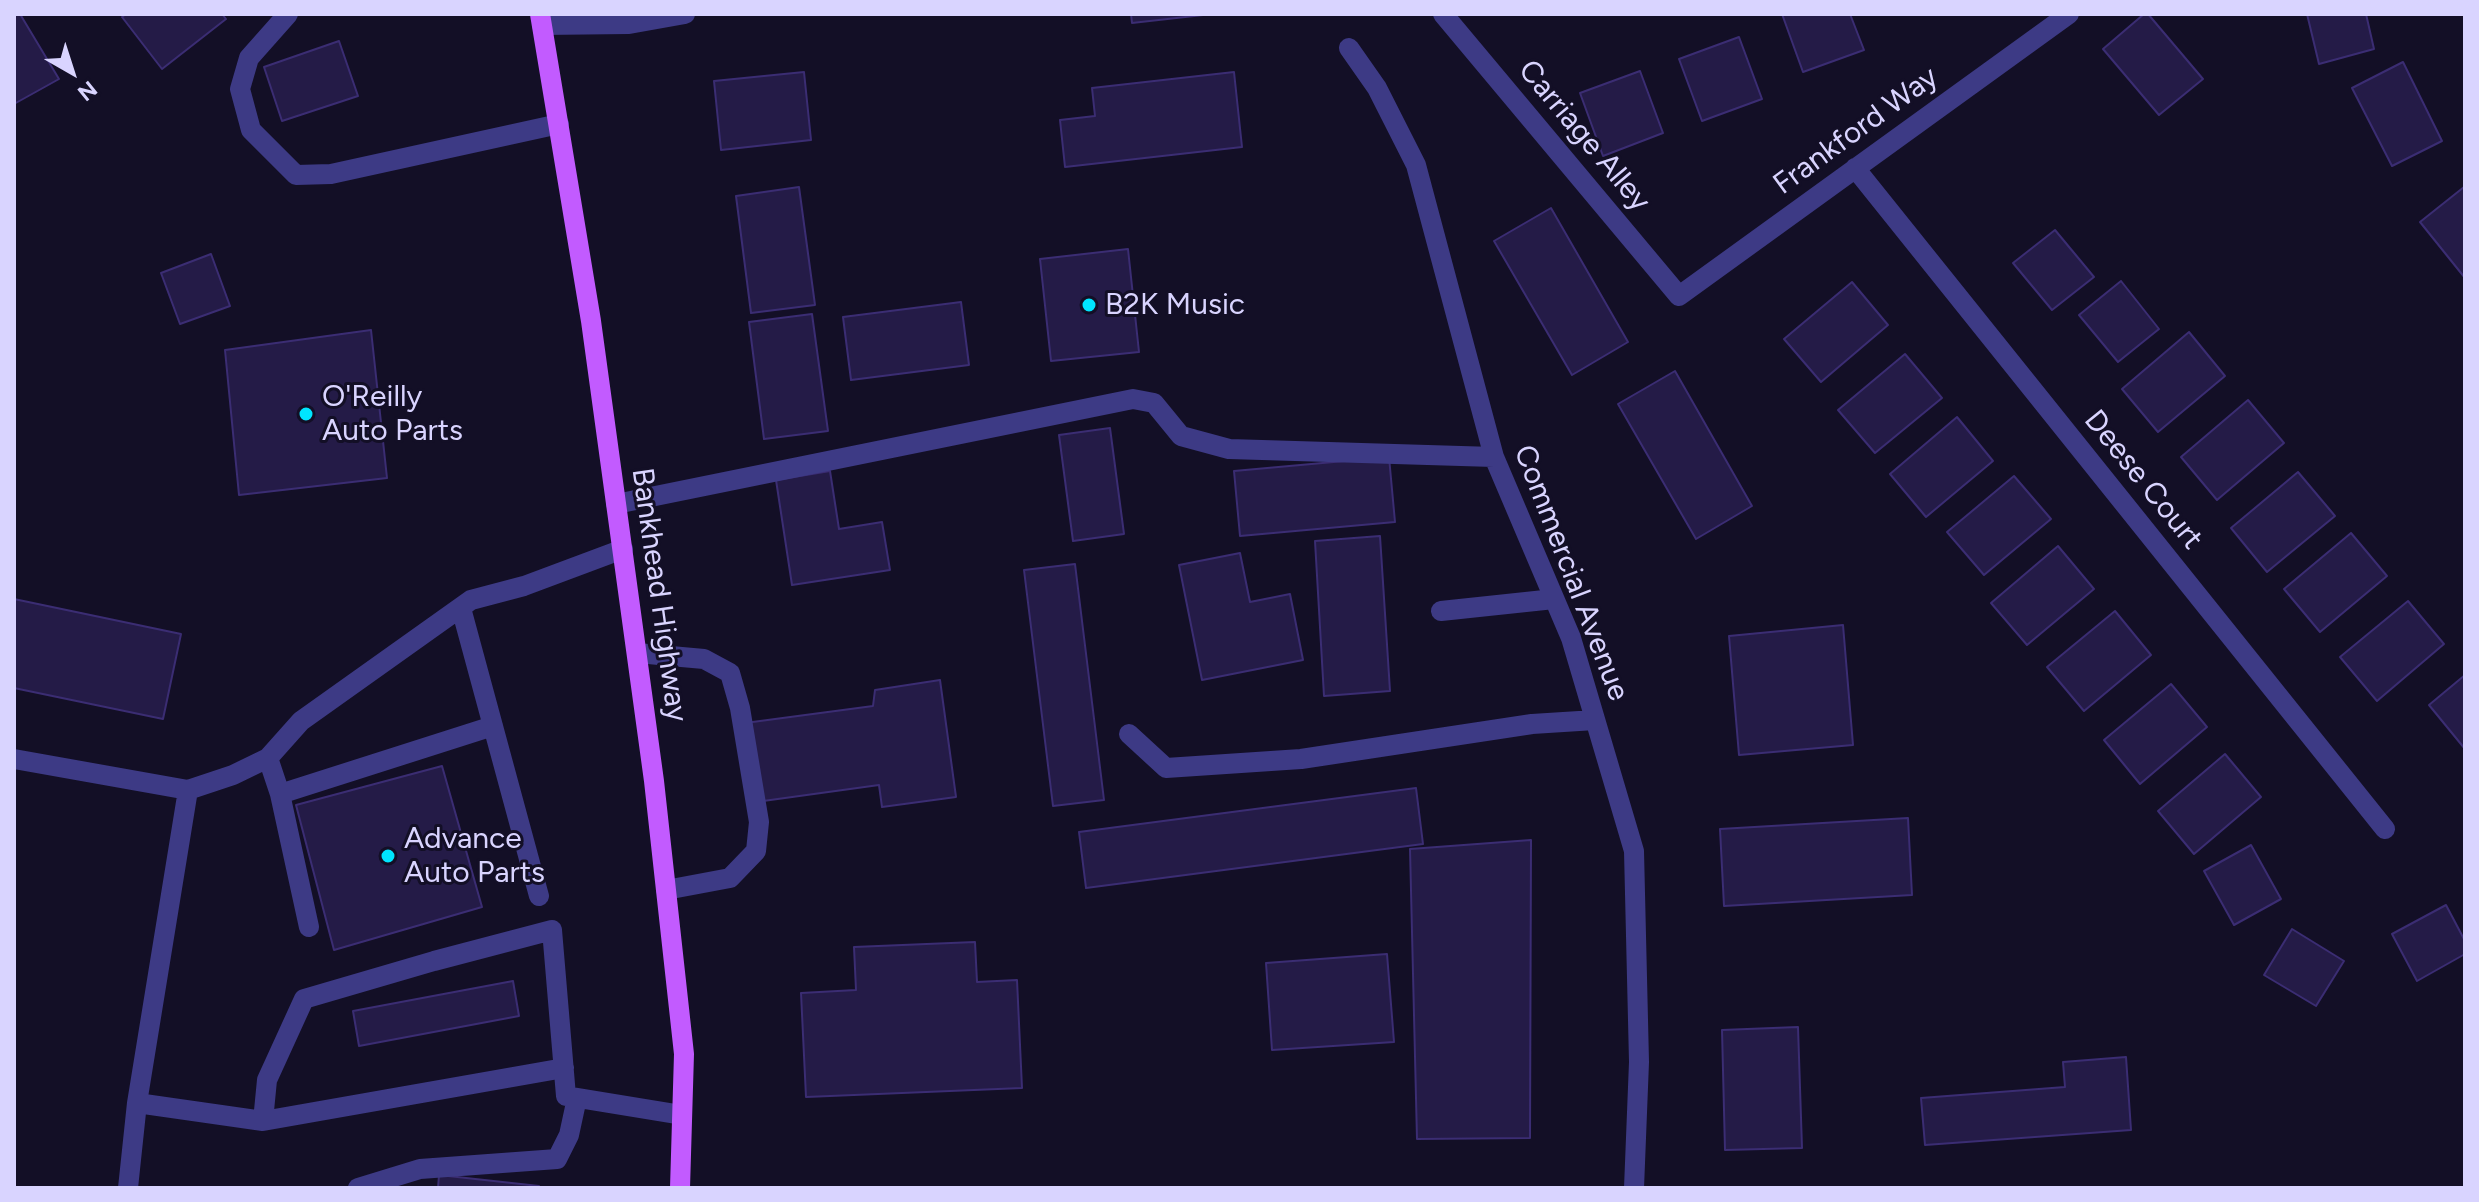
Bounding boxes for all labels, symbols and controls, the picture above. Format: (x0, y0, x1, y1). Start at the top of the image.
north arrow (32, 32, 112, 112)
street label: Carriage Alley (1510, 53, 1658, 219)
street label: Frankford Way (1767, 59, 1945, 203)
text: N (72, 75, 103, 107)
place label: B2K Music (1105, 287, 1245, 323)
marker: B2K Music (1080, 296, 1098, 314)
place label: O'Reilly Auto Parts (322, 379, 463, 450)
street label: Deese Court (2076, 403, 2210, 557)
marker: O'Reilly Auto Parts (297, 405, 315, 423)
street label: Commercial Avenue (1506, 440, 1636, 706)
street label: Bankhead Highway (623, 466, 695, 724)
place label: Advance Auto Parts (404, 821, 545, 892)
marker: Advance Auto Parts (379, 847, 397, 865)

